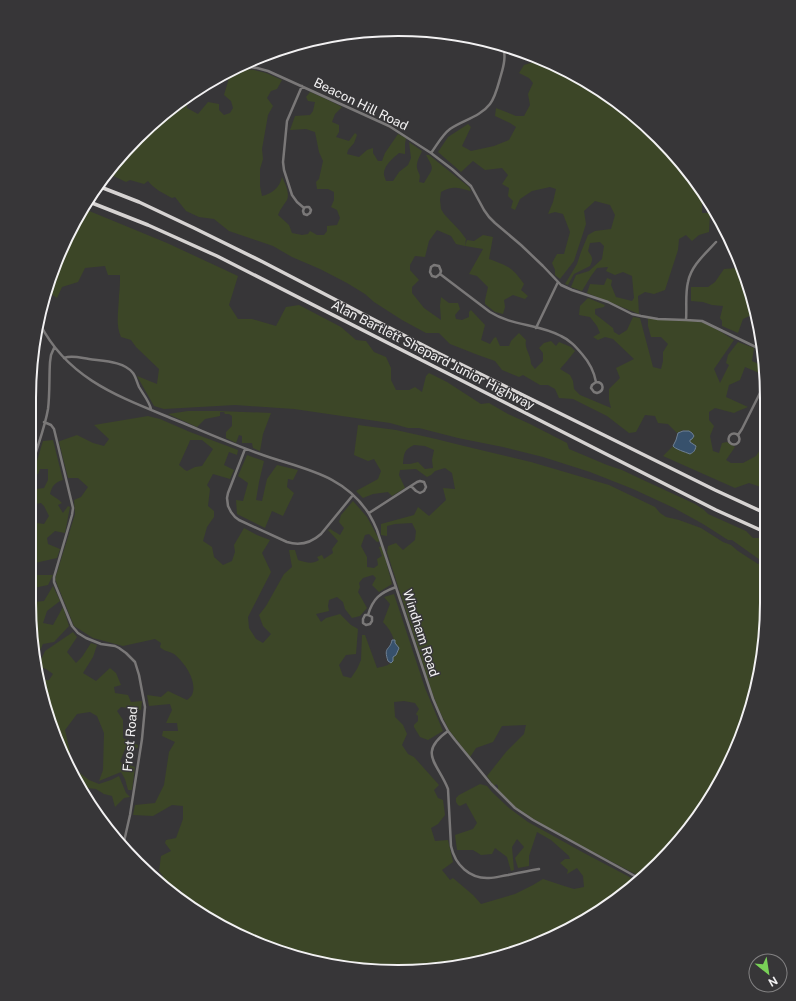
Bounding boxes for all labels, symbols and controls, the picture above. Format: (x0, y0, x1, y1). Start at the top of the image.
street label: Beacon Hill Road (311, 75, 411, 133)
street label: Alan Bartlett Shepard Junior Highway (329, 297, 537, 413)
street label: Windham Road (400, 587, 442, 679)
street label: Frost Road (120, 706, 140, 772)
north arrow (748, 953, 788, 993)
text: N (766, 974, 780, 989)

